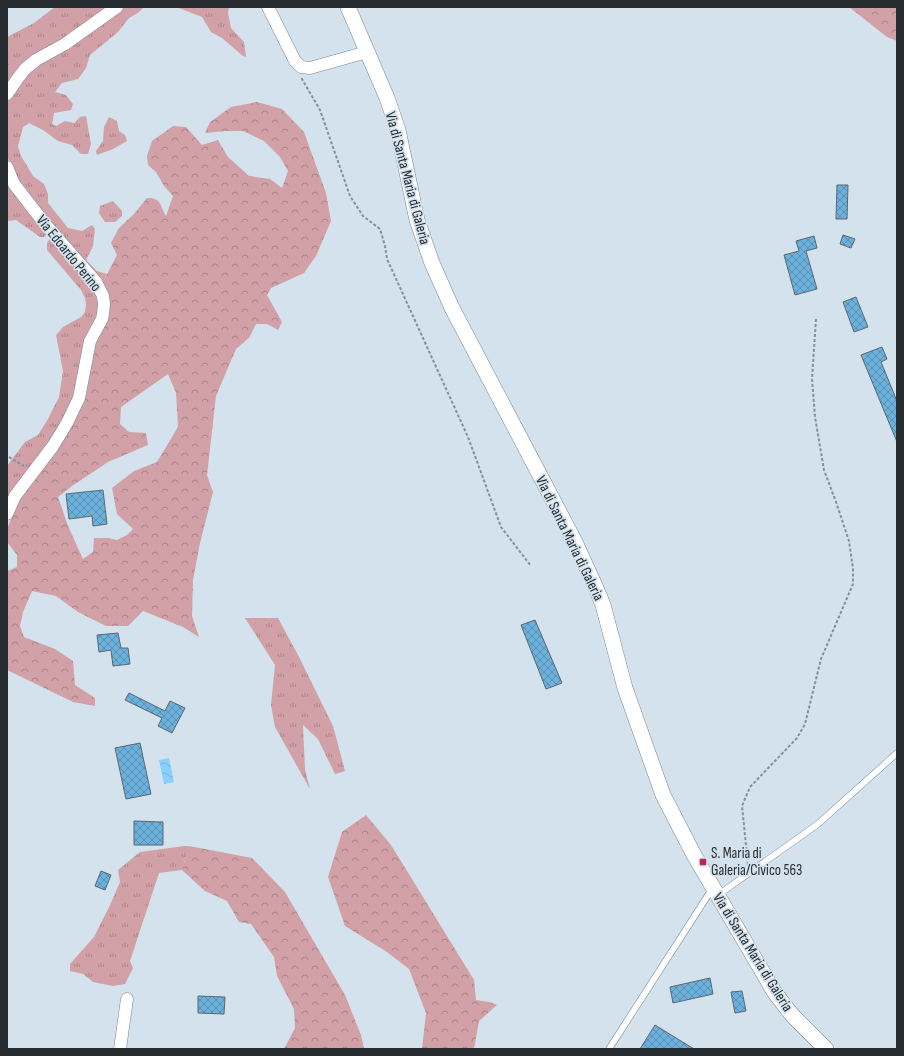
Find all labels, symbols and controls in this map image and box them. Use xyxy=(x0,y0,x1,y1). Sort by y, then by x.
street label: Via di Santa Maria di Galeria xyxy=(381,110,434,247)
street label: Via Edoardo Perino xyxy=(32,211,105,295)
street label: Via di Santa Maria di Galeria xyxy=(531,473,608,604)
place label: S. Maria di Galeria/Civico 563 xyxy=(711,844,802,880)
marker: S. Maria di Galeria/Civico 563 xyxy=(698,857,708,867)
street label: Via di Santa Maria di Galeria xyxy=(708,889,797,1015)

